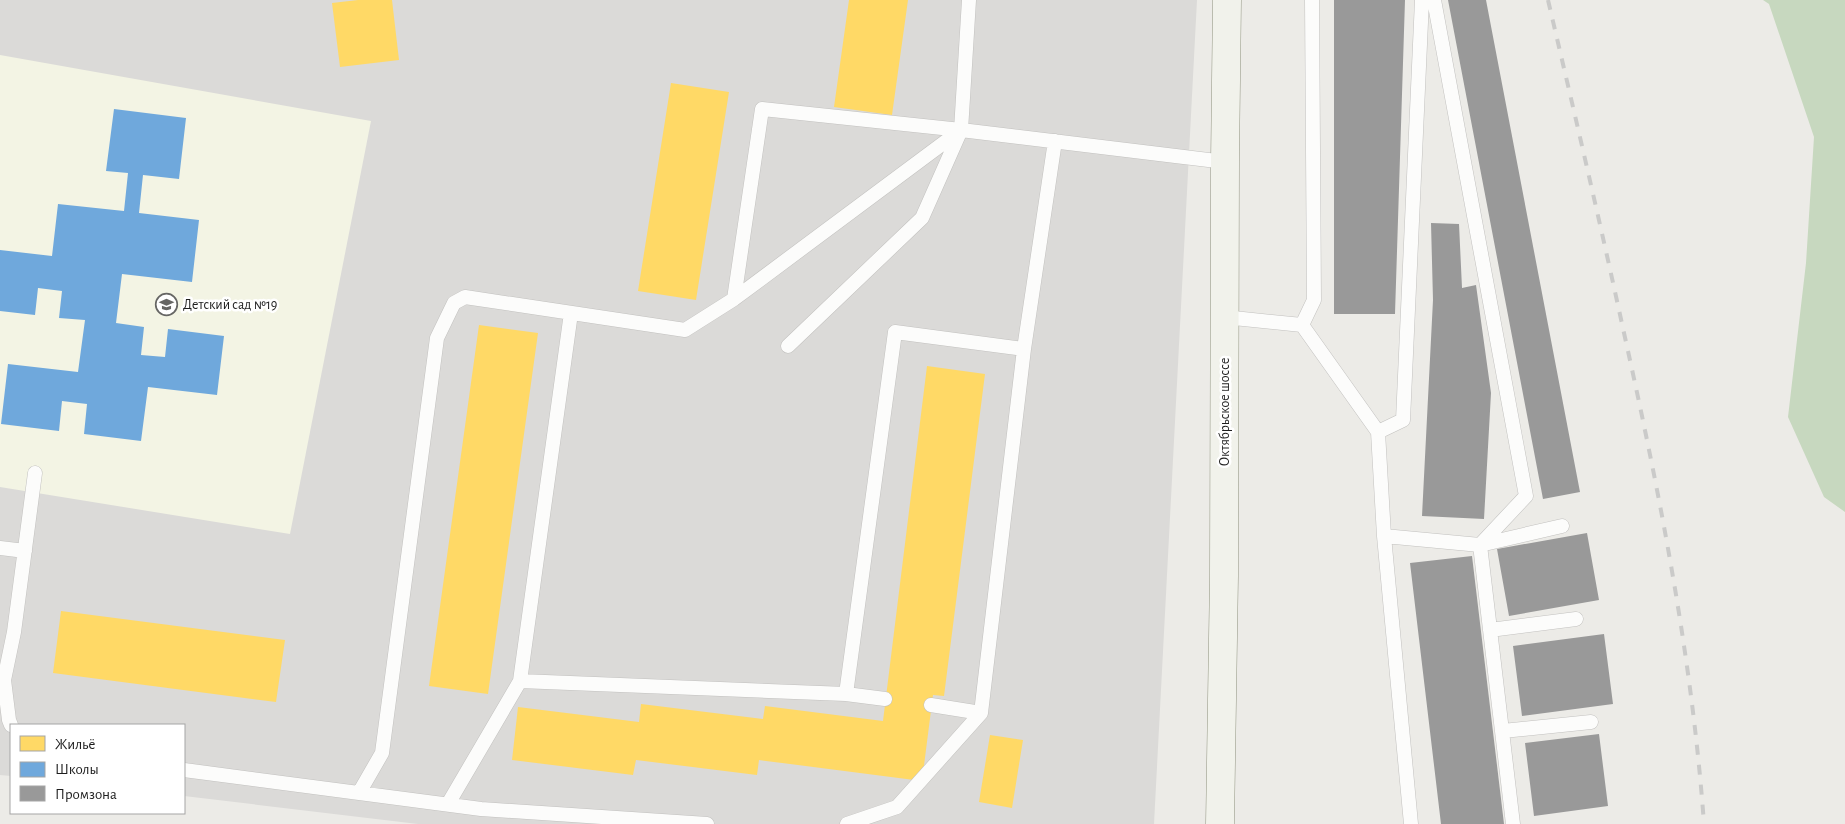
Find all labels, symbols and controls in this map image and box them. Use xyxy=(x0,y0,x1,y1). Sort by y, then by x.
school or university icon: Детский сад №19 xyxy=(155,292,179,316)
place label: Детский сад №19 xyxy=(183,298,277,312)
street label: Октябрьское шоссе xyxy=(1218,358,1232,466)
legend xyxy=(10,724,185,814)
text: Жильё xyxy=(55,737,95,752)
text: Школы xyxy=(55,762,99,777)
text: Промзона xyxy=(55,787,117,802)

